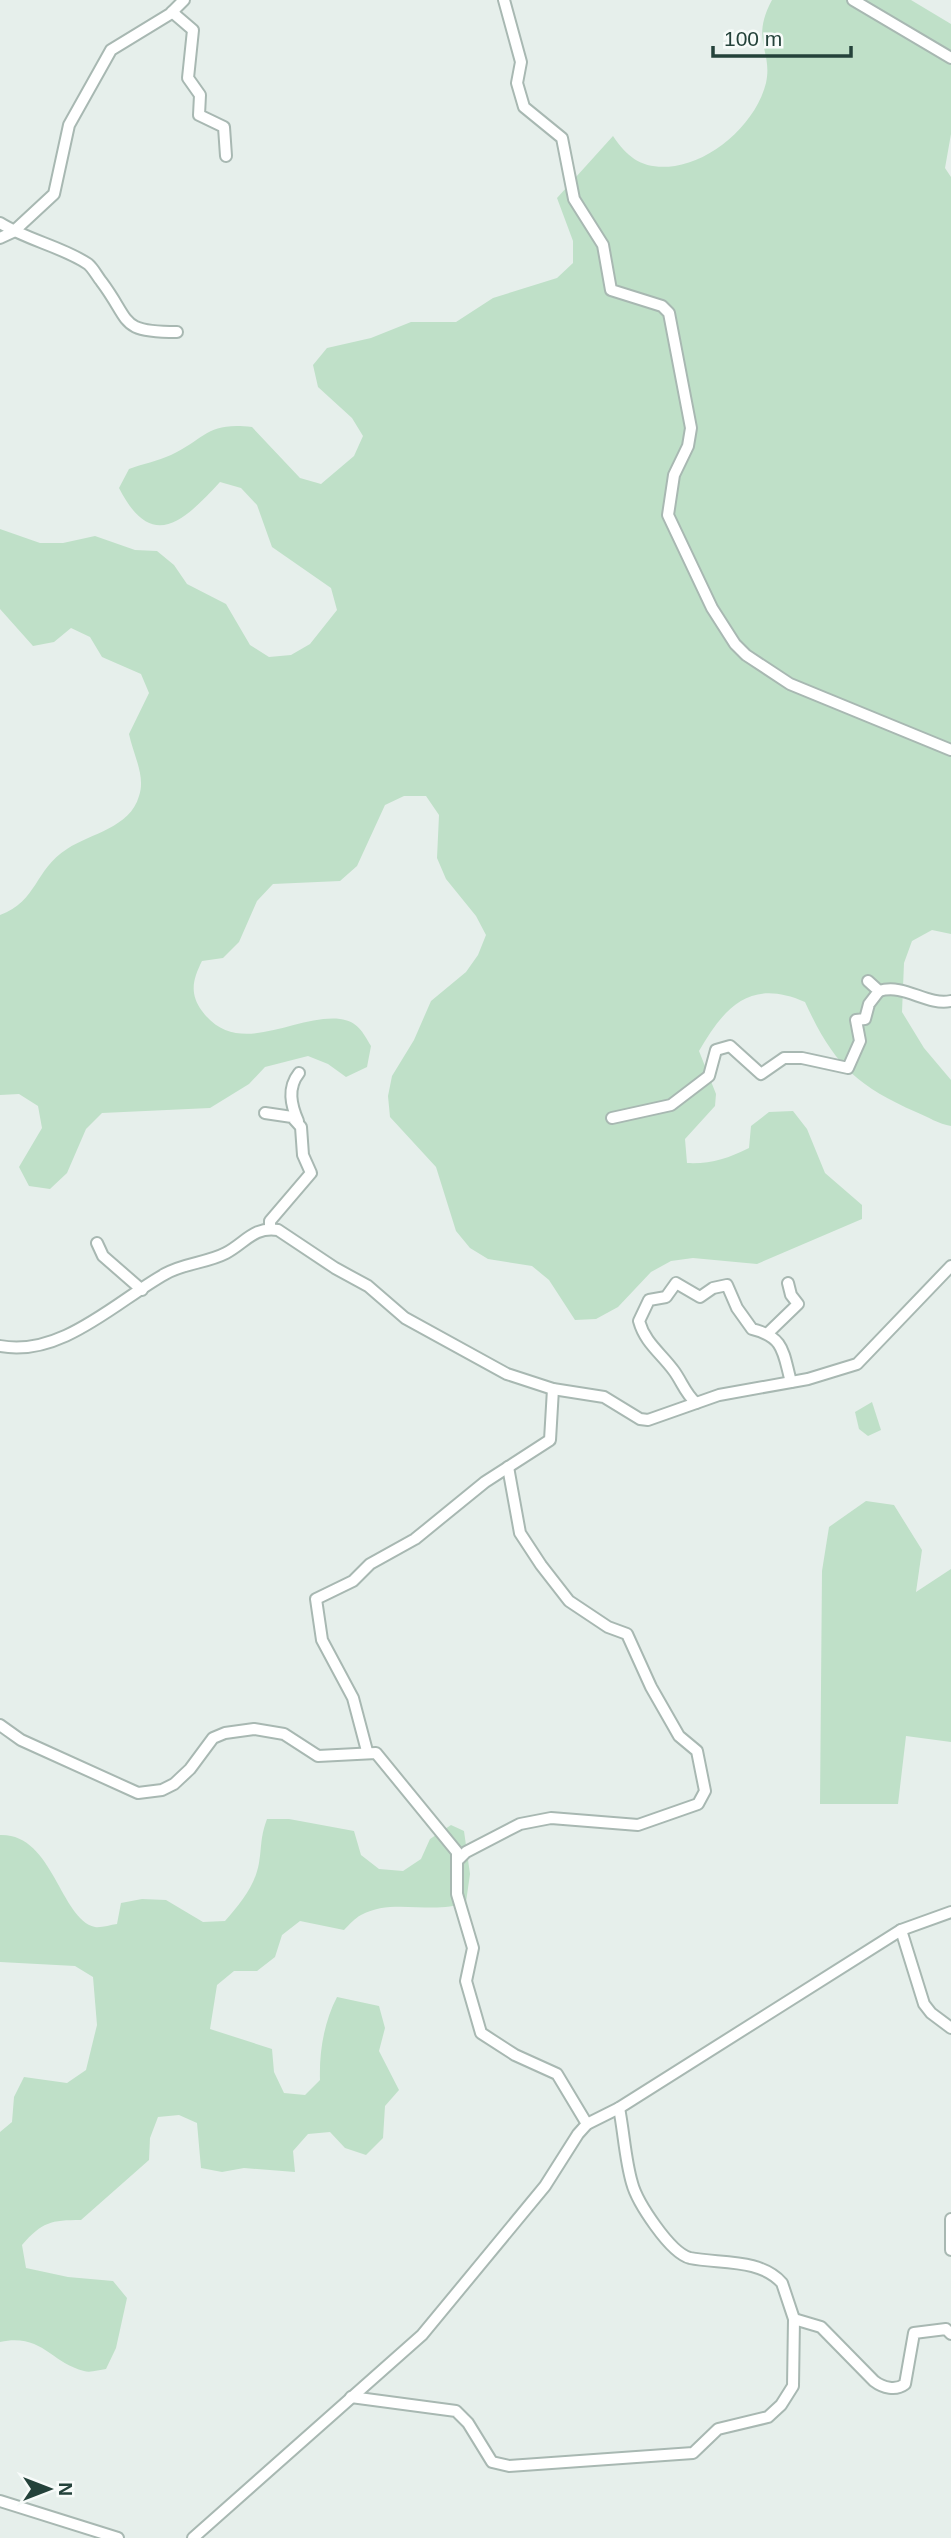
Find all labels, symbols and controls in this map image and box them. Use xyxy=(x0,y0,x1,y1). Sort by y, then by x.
scale bar xyxy=(713,14,851,58)
text: 100 m xyxy=(724,27,782,50)
north arrow xyxy=(14,2454,84,2524)
text: N xyxy=(55,2482,76,2496)

